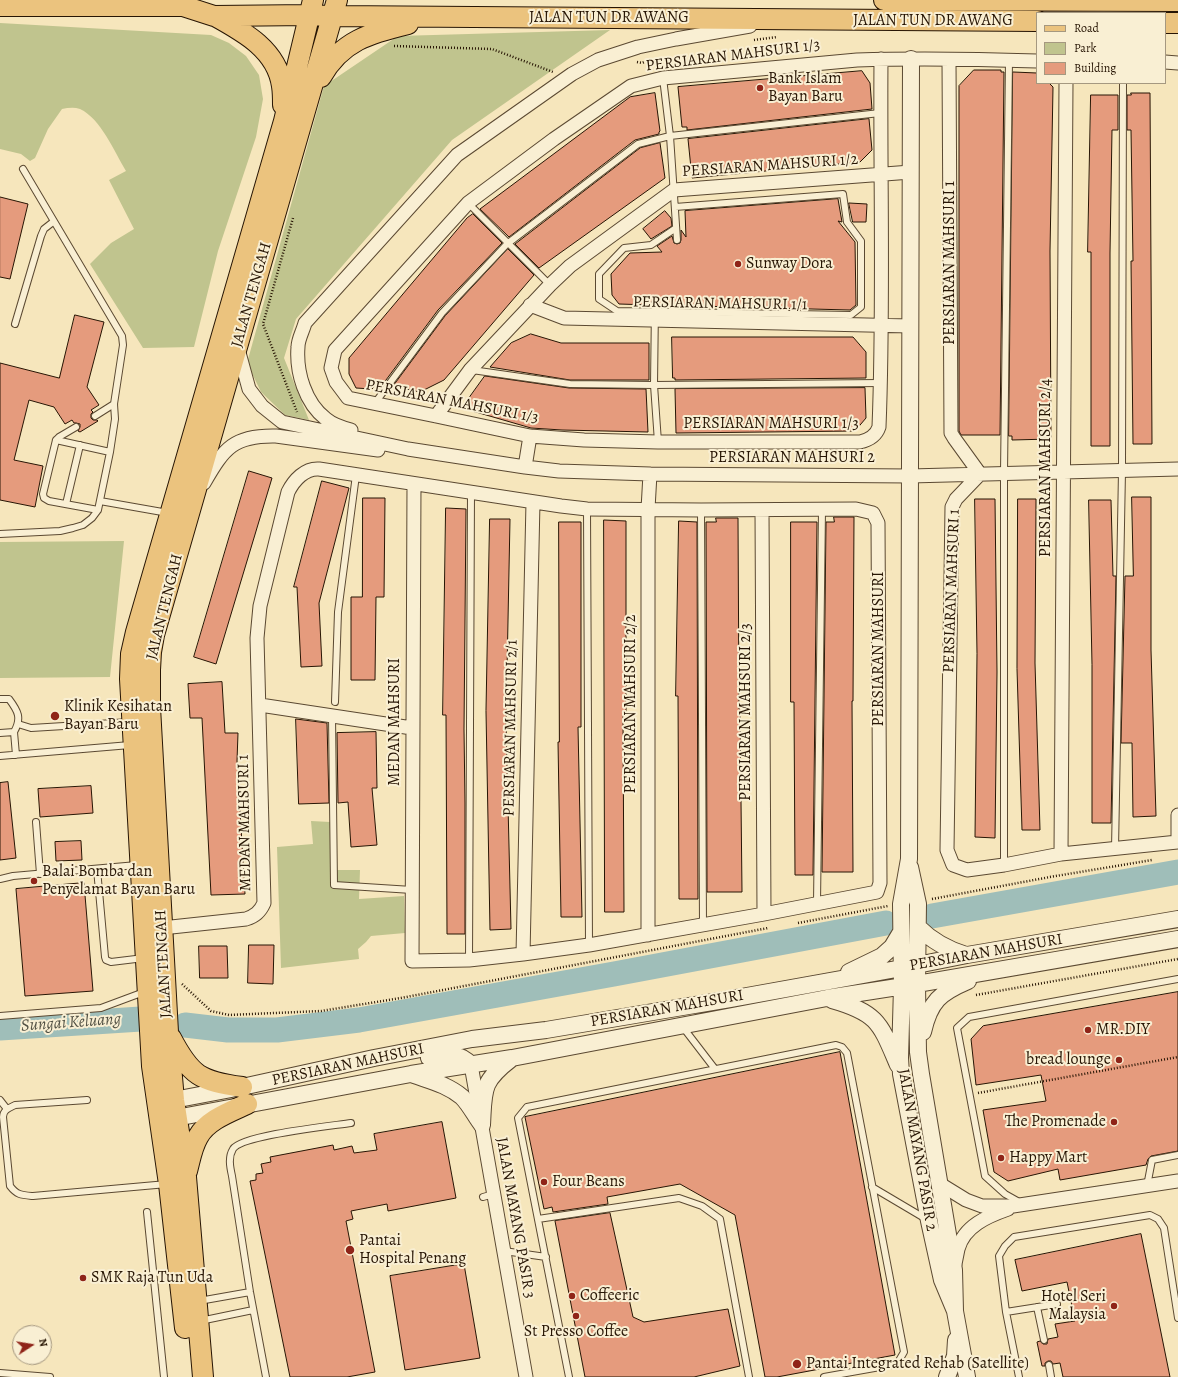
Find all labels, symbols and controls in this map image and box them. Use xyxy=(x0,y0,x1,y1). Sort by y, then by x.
street label: JALAN TUN DR AWANG xyxy=(529,8,689,28)
street label: JALAN TUN DR AWANG xyxy=(853,11,1013,31)
legend xyxy=(1036,12,1166,84)
text: Road xyxy=(1074,20,1099,36)
street label: PERSIARAN MAHSURI 1/3 xyxy=(645,36,821,76)
text: Park xyxy=(1074,40,1097,56)
text: Building xyxy=(1074,60,1116,76)
place label: Bank Islam Bayan Baru xyxy=(768,69,843,107)
marker: Bank Islam Bayan Baru xyxy=(755,83,765,93)
street label: PERSIARAN MAHSURI 1/2 xyxy=(681,150,859,182)
street label: PERSIARAN MAHSURI 1 xyxy=(940,181,960,345)
street label: JALAN TENGAH xyxy=(228,240,276,350)
place label: Sunway Dora xyxy=(746,254,833,274)
marker: Sunway Dora xyxy=(733,259,743,269)
street label: PERSIARAN MAHSURI 1/1 xyxy=(633,293,807,315)
street label: PERSIARAN MAHSURI 1/3 xyxy=(364,376,540,428)
street label: PERSIARAN MAHSURI 2/4 xyxy=(1036,379,1056,557)
street label: PERSIARAN MAHSURI 1/3 xyxy=(683,414,859,434)
street label: PERSIARAN MAHSURI 2 xyxy=(709,448,875,468)
street label: PERSIARAN MAHSURI 1 xyxy=(940,509,964,673)
street label: JALAN TENGAH xyxy=(143,552,187,662)
street label: PERSIARAN MAHSURI xyxy=(869,571,889,727)
street label: PERSIARAN MAHSURI 2/2 xyxy=(621,615,641,793)
street label: PERSIARAN MAHSURI 2/3 xyxy=(736,623,756,801)
street label: PERSIARAN MAHSURI 2/1 xyxy=(500,640,522,816)
street label: MEDAN MAHSURI xyxy=(385,658,405,786)
place label: Klinik Kesihatan Bayan Baru xyxy=(64,697,172,735)
marker: Klinik Kesihatan Bayan Baru xyxy=(49,710,61,722)
street label: MEDAN MAHSURI 1 xyxy=(234,755,256,891)
place label: Balai Bomba dan Penyelamat Bayan Baru xyxy=(42,862,195,900)
marker: Balai Bomba dan Penyelamat Bayan Baru xyxy=(29,876,39,886)
street label: JALAN TENGAH xyxy=(152,909,176,1019)
street label: PERSIARAN MAHSURI xyxy=(908,930,1064,976)
street label: PERSIARAN MAHSURI xyxy=(589,986,745,1032)
water label: Sungai Keluang xyxy=(20,1009,122,1037)
place label: MR.DIY xyxy=(1096,1020,1150,1040)
marker: MR.DIY xyxy=(1083,1025,1093,1035)
street label: PERSIARAN MAHSURI xyxy=(270,1039,426,1091)
place label: bread lounge xyxy=(1026,1050,1111,1070)
marker: bread lounge xyxy=(1114,1055,1124,1065)
street label: JALAN MAYANG PASIR 2 xyxy=(893,1067,941,1233)
place label: The Promenade xyxy=(1005,1112,1106,1132)
marker: The Promenade xyxy=(1109,1117,1119,1127)
street label: JALAN MAYANG PASIR 3 xyxy=(491,1136,539,1300)
place label: Happy Mart xyxy=(1009,1148,1087,1168)
marker: Happy Mart xyxy=(996,1153,1006,1163)
place label: Four Beans xyxy=(552,1172,625,1192)
marker: Four Beans xyxy=(539,1177,549,1187)
place label: Pantai Hospital Penang xyxy=(359,1231,466,1269)
marker: Pantai Hospital Penang xyxy=(344,1244,356,1256)
place label: SMK Raja Tun Uda xyxy=(91,1268,213,1288)
marker: SMK Raja Tun Uda xyxy=(78,1273,88,1283)
place label: Coffeeric xyxy=(580,1286,639,1306)
place label: Hotel Seri Malaysia xyxy=(1041,1287,1106,1325)
marker: Coffeeric xyxy=(567,1291,577,1301)
marker: Hotel Seri Malaysia xyxy=(1109,1301,1119,1311)
marker: St Presso Coffee xyxy=(571,1311,581,1321)
place label: St Presso Coffee xyxy=(524,1322,628,1342)
north arrow xyxy=(12,1325,52,1365)
text: N xyxy=(35,1337,51,1348)
place label: Pantai Integrated Rehab (Satellite) xyxy=(806,1354,1029,1374)
marker: Pantai Integrated Rehab (Satellite) xyxy=(791,1358,803,1370)

